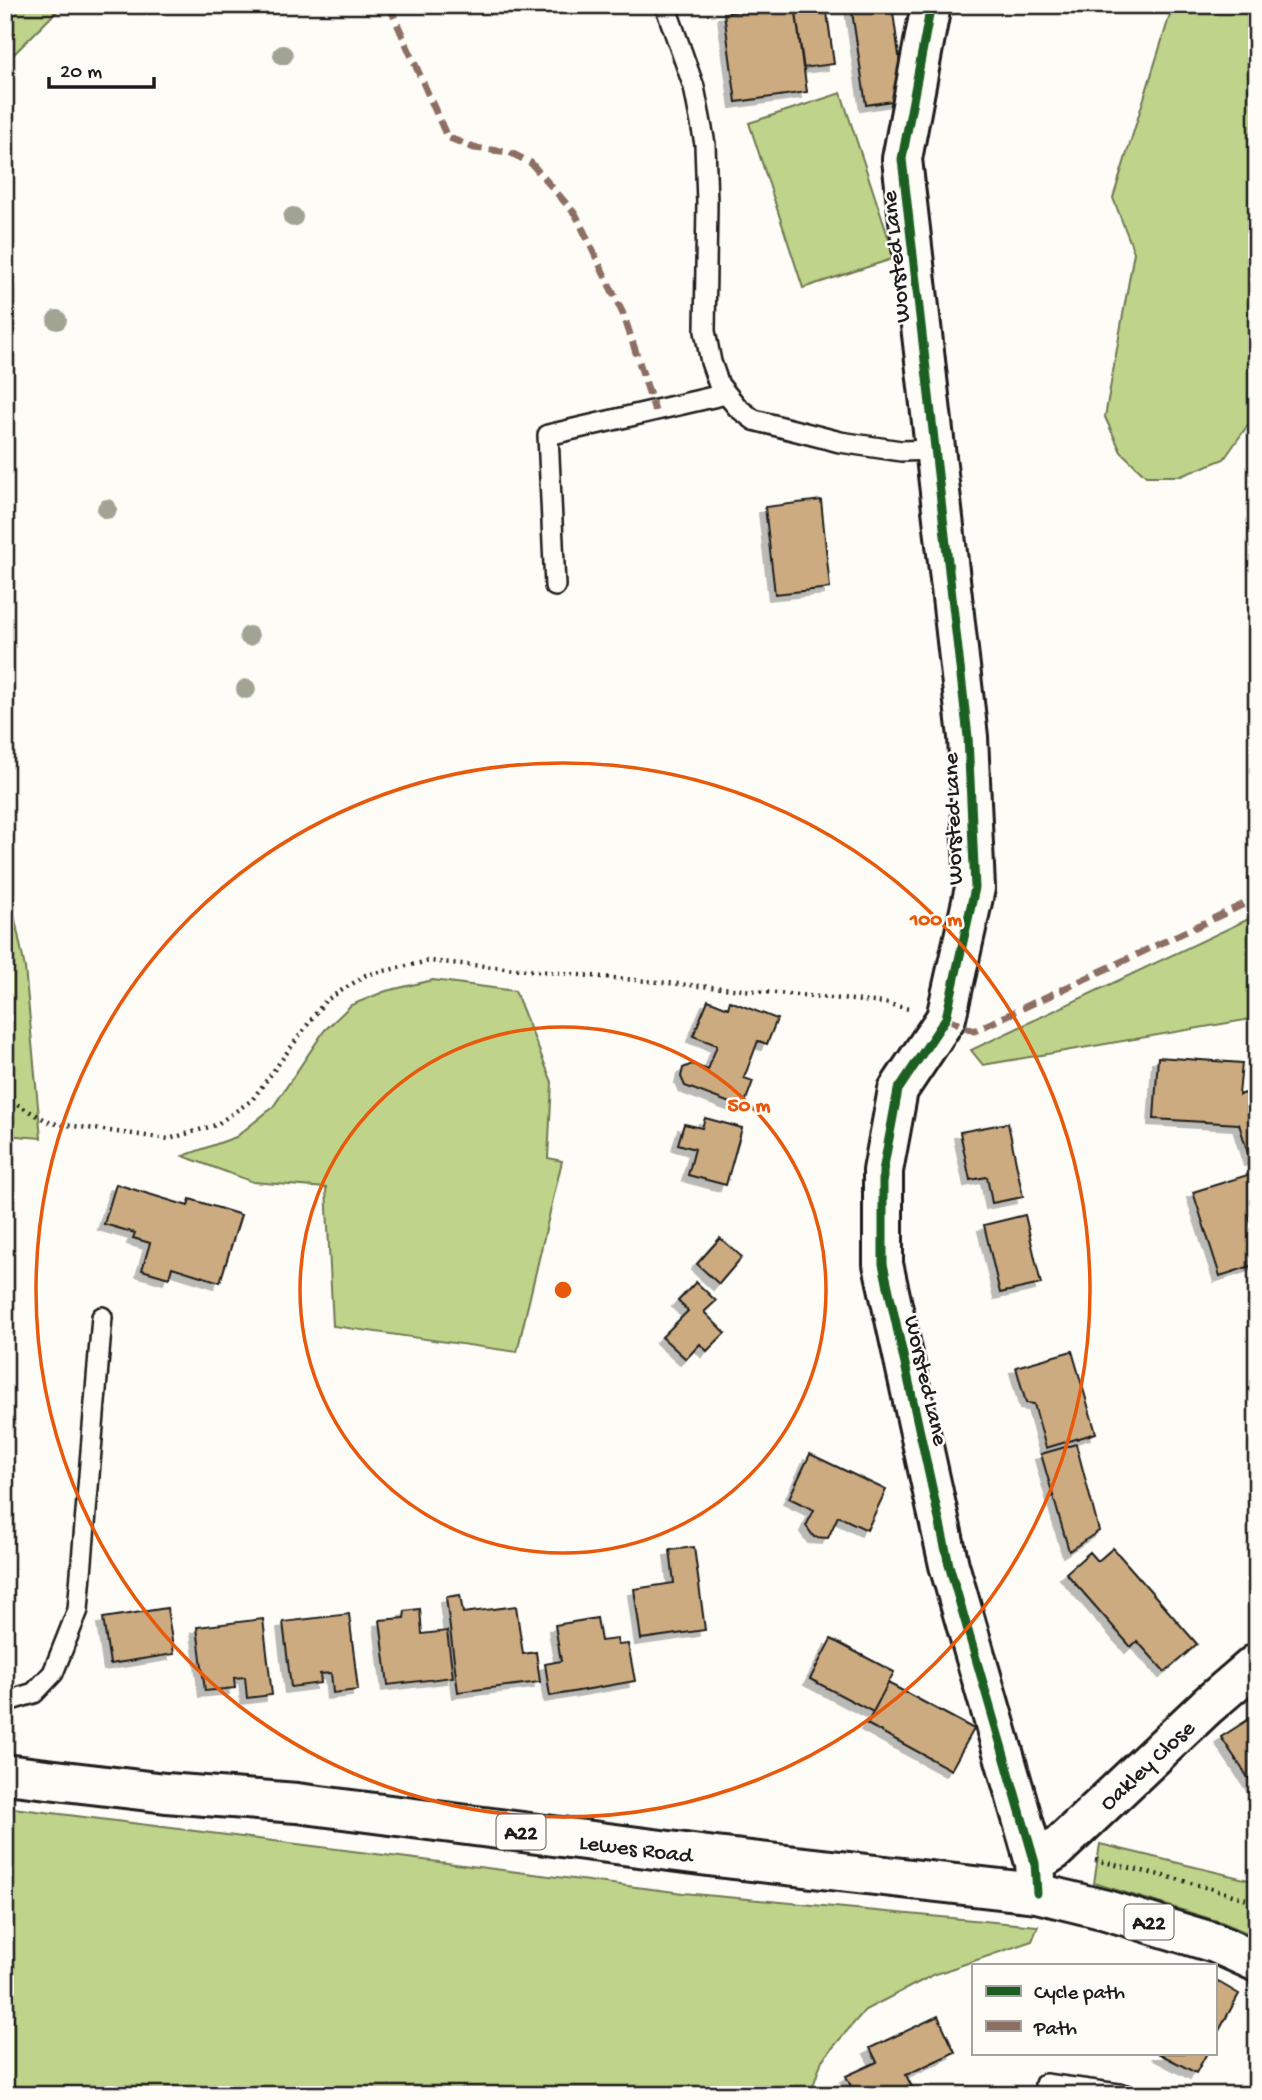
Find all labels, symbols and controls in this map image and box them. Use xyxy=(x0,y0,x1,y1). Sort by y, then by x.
scale bar xyxy=(49,46,154,90)
text: 20 m xyxy=(60,61,102,86)
street label: Worsted Lane xyxy=(877,188,918,324)
street label: Worsted Lane xyxy=(939,751,970,885)
text: 100 m xyxy=(909,909,962,934)
text: 50 m xyxy=(728,1095,771,1120)
centre of rings xyxy=(551,1278,575,1302)
street label: Worsted Lane xyxy=(897,1313,953,1449)
street label: Oakley Close xyxy=(1095,1715,1202,1817)
road number: A22 xyxy=(496,1814,546,1850)
street label: Lewes Road xyxy=(577,1830,695,1871)
road number: A22 xyxy=(1124,1904,1174,1940)
legend xyxy=(972,1964,1216,2054)
text: Cycle path xyxy=(1034,1982,1125,2007)
text: Path xyxy=(1033,2018,1077,2043)

